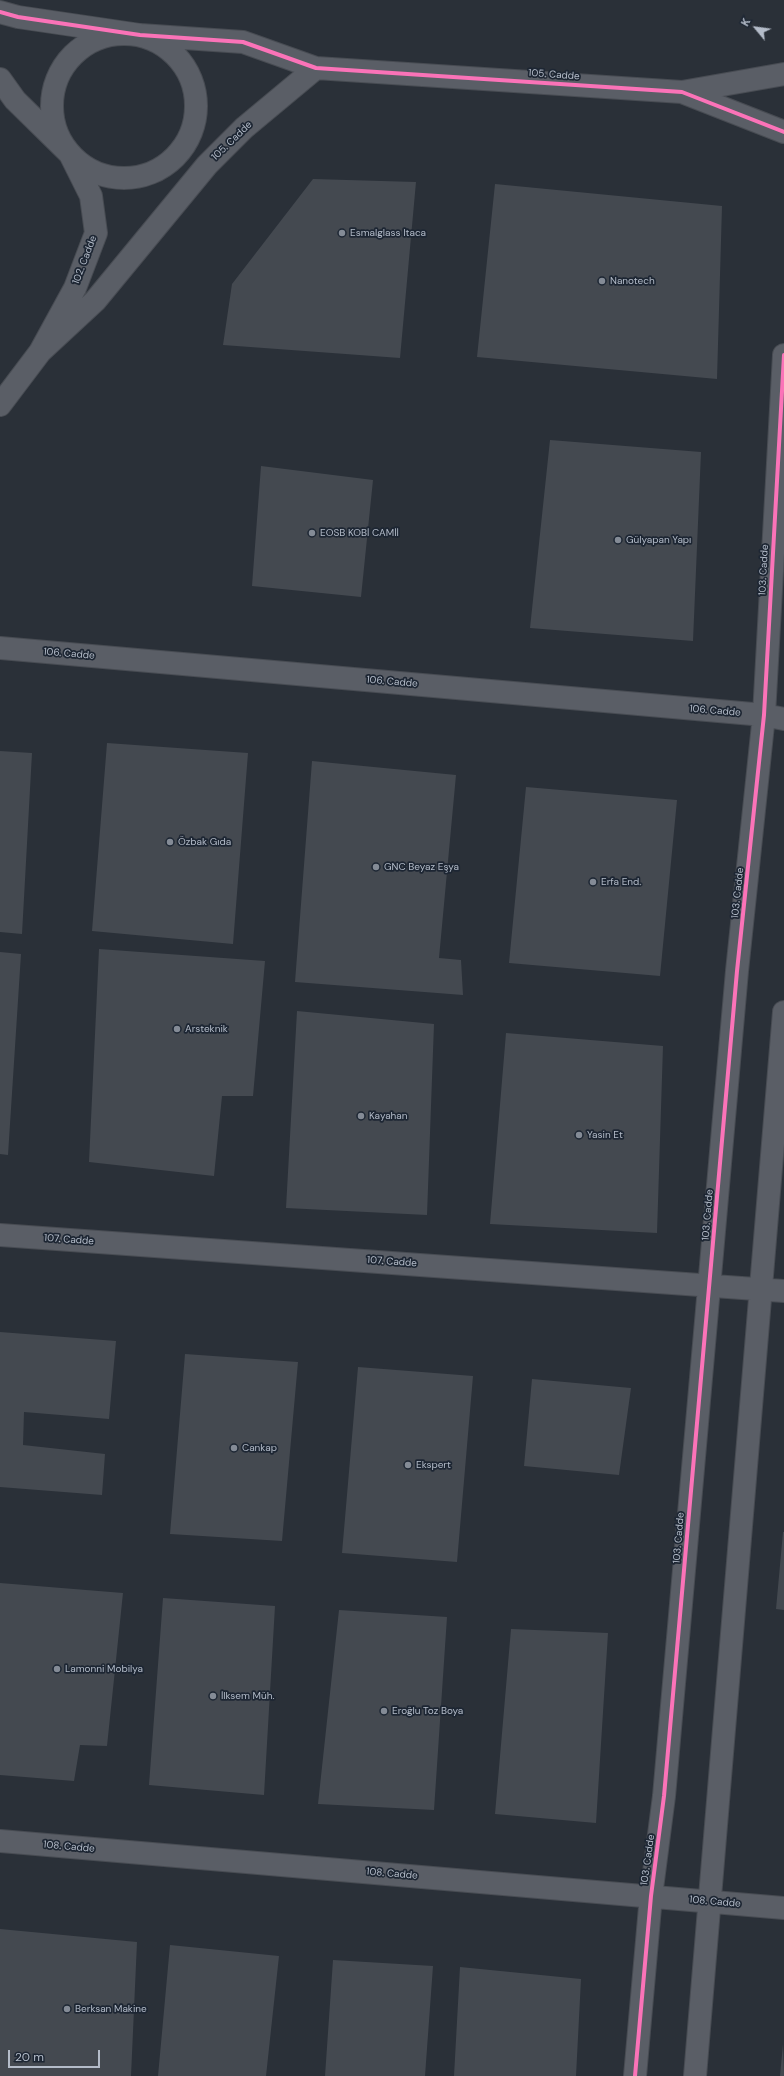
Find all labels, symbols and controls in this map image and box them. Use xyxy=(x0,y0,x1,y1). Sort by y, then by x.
north arrow xyxy=(736,8,776,48)
text: K xyxy=(738,16,753,29)
street label: 105. Cadde xyxy=(528,67,580,83)
street label: 105. Cadde xyxy=(209,119,255,163)
place label: Esmalglass Itaca xyxy=(350,227,426,239)
marker: Esmalglass Itaca xyxy=(337,228,347,238)
street label: 102. Cadde xyxy=(70,234,100,286)
place label: Nanotech xyxy=(610,275,655,287)
marker: Nanotech xyxy=(597,276,607,286)
place label: EOSB KOBİ CAMİİ xyxy=(320,527,399,539)
marker: EOSB KOBİ CAMİİ xyxy=(307,528,317,538)
place label: Gülyapan Yapı xyxy=(626,534,691,546)
marker: Gülyapan Yapı xyxy=(613,535,623,545)
street label: 103. Cadde xyxy=(757,544,771,596)
street label: 106. Cadde xyxy=(43,646,95,662)
street label: 106. Cadde xyxy=(366,674,418,690)
street label: 106. Cadde xyxy=(689,703,741,719)
place label: Özbak Gıda xyxy=(178,836,231,848)
marker: Özbak Gıda xyxy=(165,837,175,847)
place label: GNC Beyaz Eşya xyxy=(384,861,459,873)
marker: GNC Beyaz Eşya xyxy=(371,862,381,872)
street label: 103. Cadde xyxy=(729,867,747,919)
place label: Erfa End. xyxy=(601,876,641,888)
marker: Erfa End. xyxy=(588,877,598,887)
place label: Arsteknik xyxy=(185,1023,228,1035)
marker: Arsteknik xyxy=(172,1024,182,1034)
place label: Kayahan xyxy=(369,1110,408,1122)
marker: Kayahan xyxy=(356,1111,366,1121)
place label: Yasin Et xyxy=(587,1129,623,1141)
marker: Yasin Et xyxy=(574,1130,584,1140)
street label: 103. Cadde xyxy=(700,1189,716,1241)
street label: 107. Cadde xyxy=(44,1232,94,1248)
street label: 107. Cadde xyxy=(367,1254,417,1270)
place label: Cankap xyxy=(242,1442,277,1454)
marker: Cankap xyxy=(229,1443,239,1453)
place label: Ekspert xyxy=(416,1459,451,1471)
marker: Ekspert xyxy=(403,1460,413,1470)
street label: 103. Cadde xyxy=(671,1512,687,1564)
place label: Lamonni Mobilya xyxy=(65,1663,143,1675)
marker: Lamonni Mobilya xyxy=(52,1664,62,1674)
place label: İlksem Müh. xyxy=(221,1690,274,1702)
marker: İlksem Müh. xyxy=(208,1691,218,1701)
place label: Eroğlu Toz Boya xyxy=(392,1705,463,1717)
marker: Eroğlu Toz Boya xyxy=(379,1706,389,1716)
street label: 103. Cadde xyxy=(638,1834,658,1886)
street label: 108. Cadde xyxy=(43,1839,95,1855)
street label: 108. Cadde xyxy=(366,1866,418,1882)
street label: 108. Cadde xyxy=(689,1894,741,1910)
place label: Berksan Makine xyxy=(75,2003,147,2015)
marker: Berksan Makine xyxy=(62,2004,72,2014)
scale bar xyxy=(10,2042,102,2068)
text: 20 m xyxy=(15,2049,44,2065)

